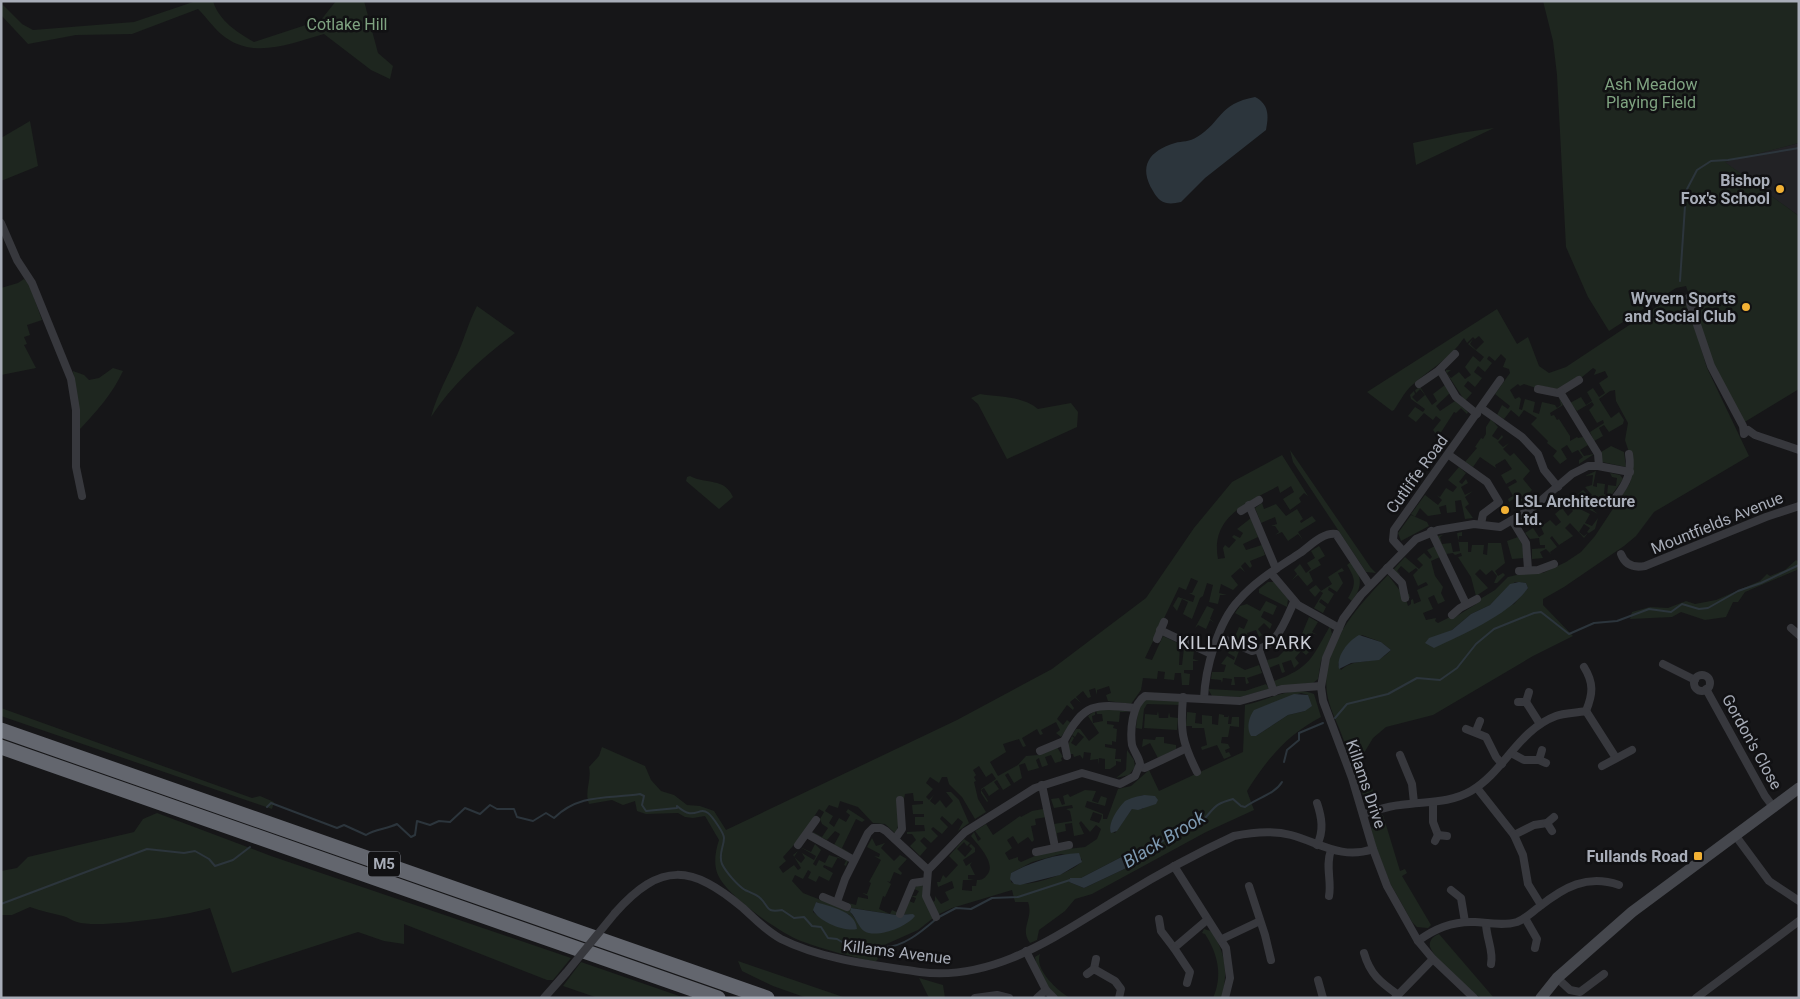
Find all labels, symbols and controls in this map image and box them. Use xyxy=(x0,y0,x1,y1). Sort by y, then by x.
park label: Cotlake Hill xyxy=(307,15,387,34)
park label: Ash Meadow Playing Field xyxy=(1605,75,1697,112)
place label: Bishop Fox's School xyxy=(1681,171,1770,208)
marker: Bishop Fox's School xyxy=(1774,183,1786,195)
place label: Wyvern Sports and Social Club xyxy=(1625,289,1736,326)
marker: Wyvern Sports and Social Club xyxy=(1740,301,1752,313)
street label: Cutliffe Road xyxy=(1382,431,1452,517)
street label: Mountfields Avenue xyxy=(1648,488,1786,558)
place label: LSL Architecture Ltd. xyxy=(1515,492,1636,529)
marker: LSL Architecture Ltd. xyxy=(1499,504,1511,516)
district label: KILLAMS PARK xyxy=(1178,632,1312,653)
street label: Gordon's Close xyxy=(1718,691,1786,793)
street label: Killams Drive xyxy=(1342,737,1390,831)
water label: Black Brook xyxy=(1119,806,1210,872)
place label: Fullands Road xyxy=(1586,847,1688,866)
marker: Fullands Road xyxy=(1692,850,1704,862)
road number: M5 xyxy=(368,852,400,876)
street label: Killams Avenue xyxy=(842,936,952,968)

